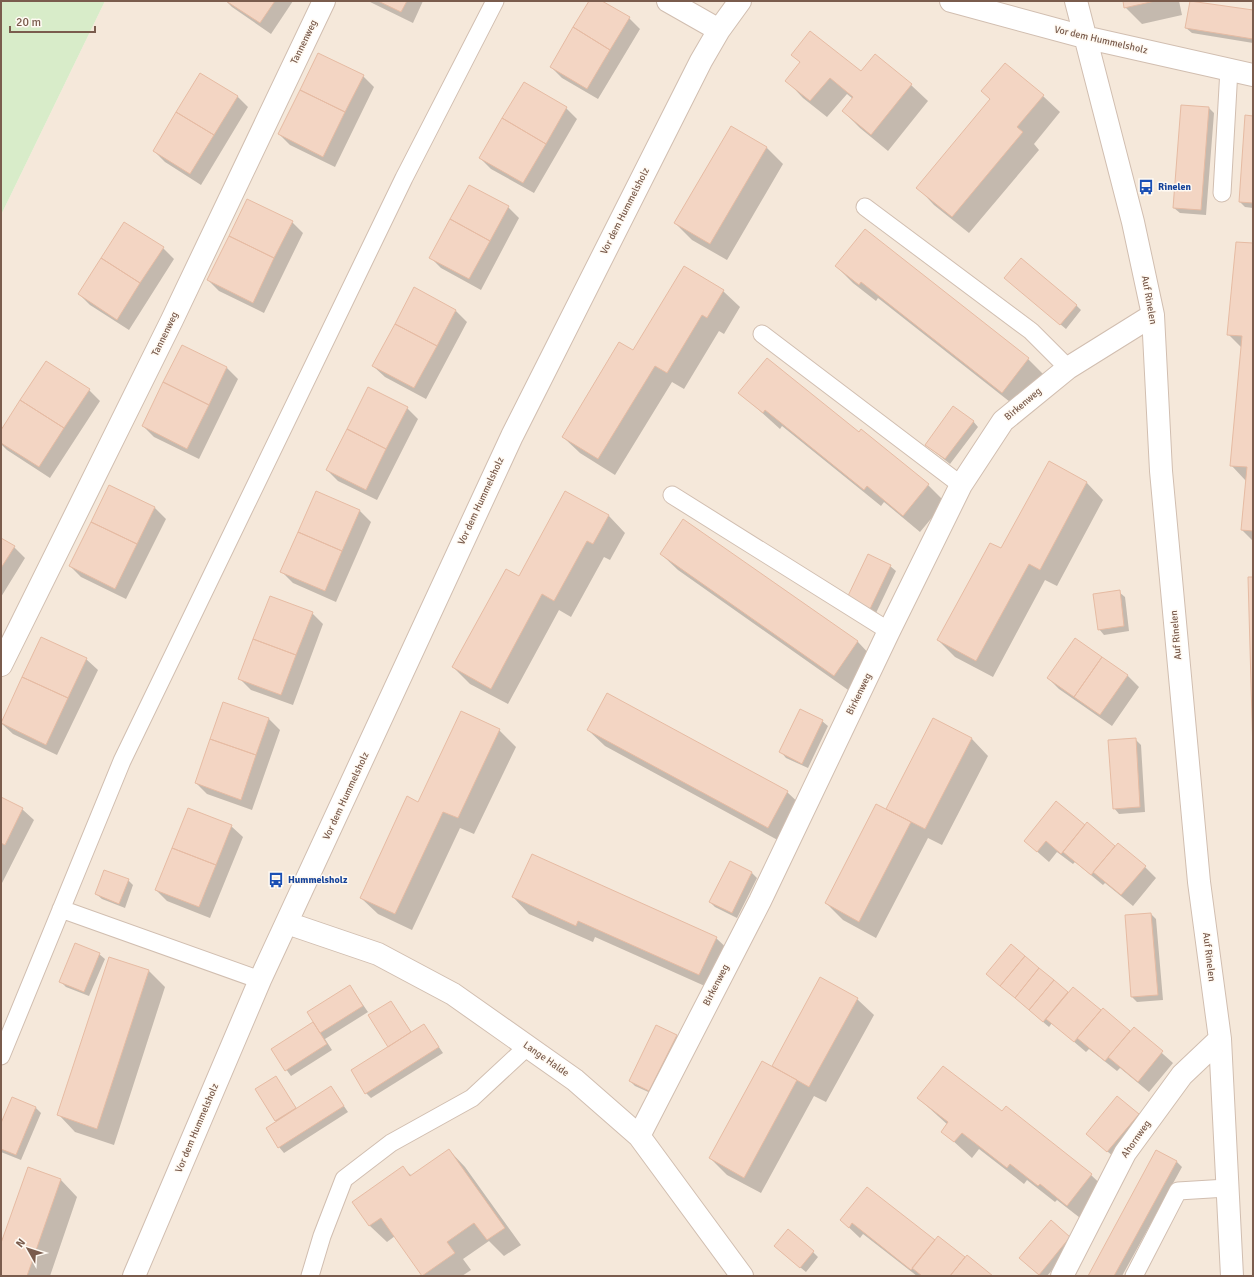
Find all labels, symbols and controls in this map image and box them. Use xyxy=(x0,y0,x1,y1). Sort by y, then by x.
scale bar xyxy=(10,8,95,34)
text: 20 m xyxy=(16,15,41,30)
street label: Tannenweg xyxy=(288,18,320,66)
street label: Vor dem Hummelsholz xyxy=(1053,23,1149,57)
street label: Vor dem Hummelsholz xyxy=(598,165,652,256)
bus stop icon: Rinelen xyxy=(1137,178,1155,196)
place label: Rinelen xyxy=(1158,181,1192,193)
street label: Auf Rinelen xyxy=(1139,275,1159,325)
street label: Tannenweg xyxy=(149,310,181,358)
street label: Birkenweg xyxy=(1002,385,1044,423)
street label: Vor dem Hummelsholz xyxy=(455,455,507,547)
street label: Auf Rinelen xyxy=(1168,610,1184,660)
street label: Birkenweg xyxy=(844,671,874,717)
street label: Vor dem Hummelsholz xyxy=(320,750,372,842)
bus stop icon: Hummelsholz xyxy=(267,871,285,889)
place label: Hummelsholz xyxy=(288,874,348,886)
street label: Auf Rinelen xyxy=(1200,932,1218,982)
street label: Birkenweg xyxy=(700,962,732,1008)
street label: Lange Halde xyxy=(521,1039,571,1079)
street label: Vor dem Hummelsholz xyxy=(173,1081,221,1174)
street label: Ahornweg xyxy=(1119,1118,1153,1160)
north arrow xyxy=(8,1229,48,1269)
text: N xyxy=(13,1236,28,1250)

